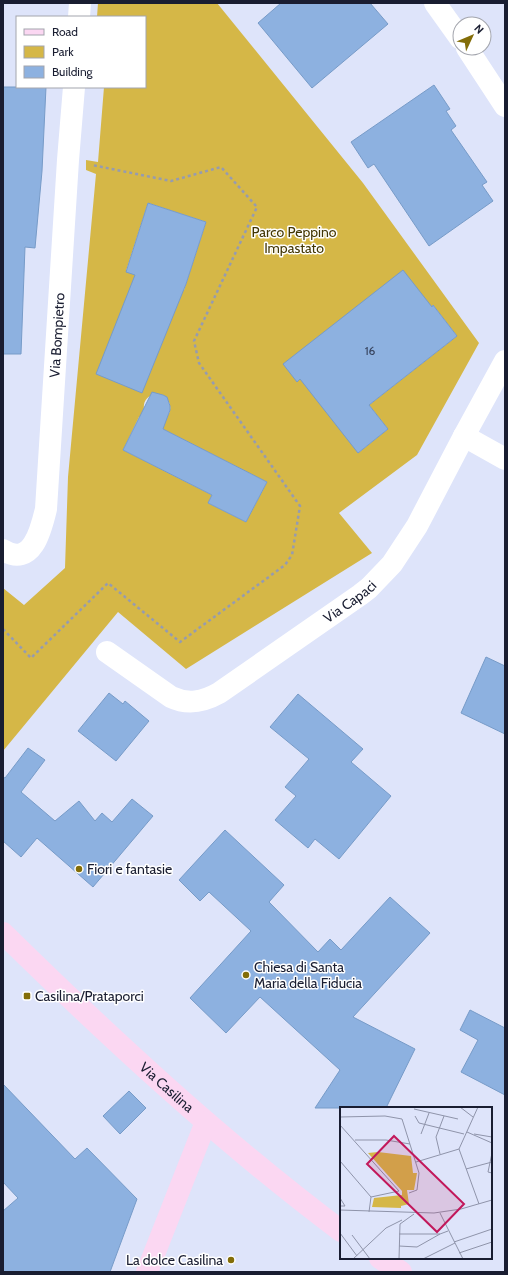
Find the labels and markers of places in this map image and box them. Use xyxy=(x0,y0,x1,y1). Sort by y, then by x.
place label: Fiori e fantasie xyxy=(87,860,172,878)
marker: Fiori e fantasie xyxy=(74,864,84,874)
place label: Chiesa di Santa Maria della Fiducia xyxy=(254,958,362,992)
marker: Chiesa di Santa Maria della Fiducia xyxy=(241,970,251,980)
place label: Casilina/Prataporci xyxy=(35,987,144,1005)
marker: Casilina/Prataporci xyxy=(22,991,32,1001)
place label: La dolce Casilina xyxy=(126,1251,223,1269)
marker: La dolce Casilina xyxy=(226,1255,236,1265)

